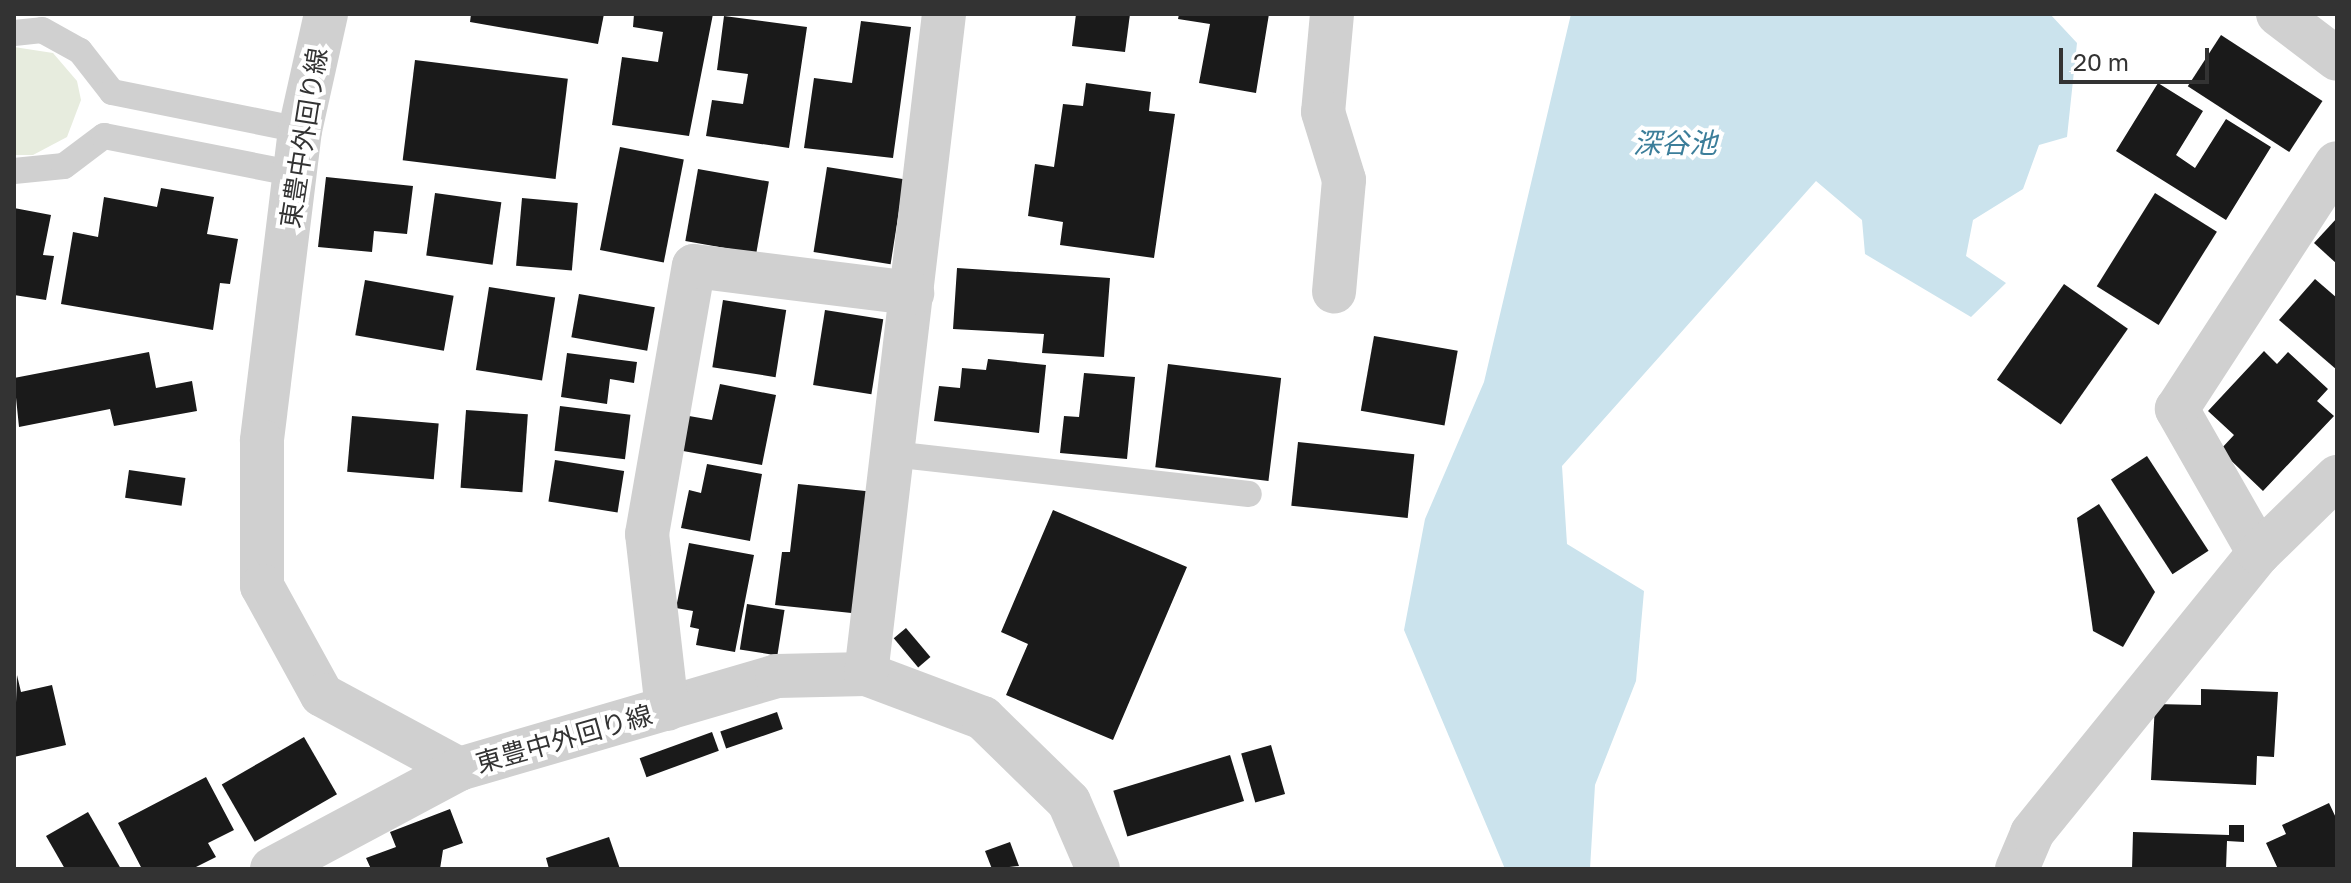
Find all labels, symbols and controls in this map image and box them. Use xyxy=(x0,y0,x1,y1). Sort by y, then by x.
scale bar xyxy=(2063,32,2213,82)
street label: 東豊中外回り線 xyxy=(274,46,334,230)
text: 20 m xyxy=(2073,47,2129,76)
water label: 深谷池 xyxy=(1633,126,1717,160)
street label: 東豊中外回り線 xyxy=(472,699,656,779)

